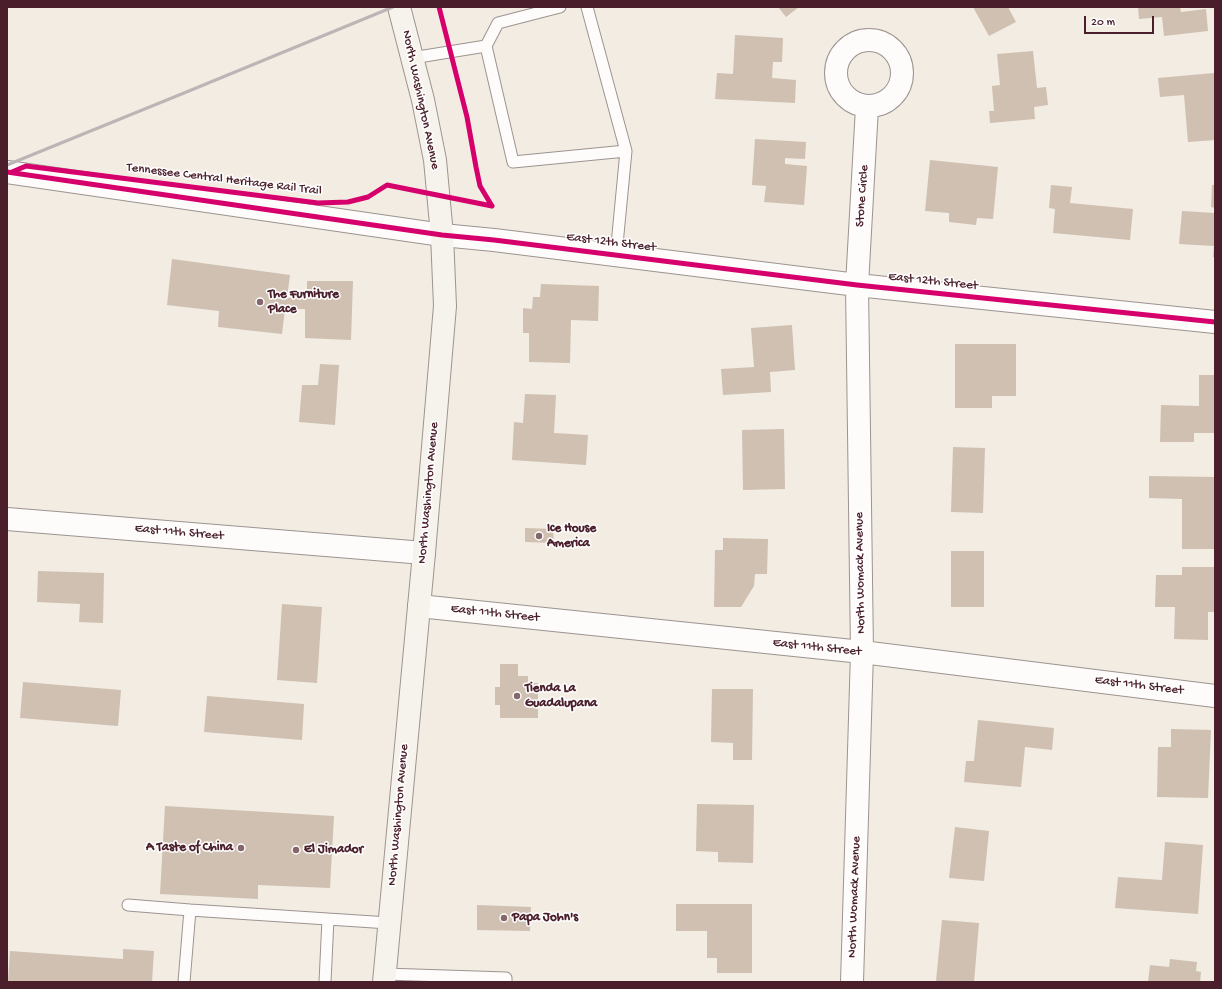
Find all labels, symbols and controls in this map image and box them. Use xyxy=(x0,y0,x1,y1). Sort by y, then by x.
scale bar xyxy=(1086,8,1156,34)
text: 20 m xyxy=(1091,16,1115,30)
street label: North Washington Avenue xyxy=(398,29,442,171)
street label: Tennessee Central Heritage Rail Trail xyxy=(126,160,322,200)
street label: Stone Circle xyxy=(853,164,873,228)
street label: East 12th Street xyxy=(565,230,657,256)
street label: East 12th Street xyxy=(887,270,979,294)
place label: The Furniture Place xyxy=(268,287,339,318)
marker: The Furniture Place xyxy=(255,297,265,307)
street label: North Washington Avenue xyxy=(415,422,443,564)
street label: North Womack Avenue xyxy=(852,512,870,634)
street label: East 11th Street xyxy=(134,521,224,545)
place label: Ice House America xyxy=(547,521,596,552)
marker: Ice House America xyxy=(534,531,544,541)
street label: East 11th Street xyxy=(450,602,540,626)
street label: East 11th Street xyxy=(772,636,862,660)
street label: East 11th Street xyxy=(1094,673,1184,699)
place label: Tienda La Guadalupana xyxy=(525,681,597,712)
marker: Tienda La Guadalupana xyxy=(512,691,522,701)
street label: North Washington Avenue xyxy=(385,744,413,886)
street label: North Womack Avenue xyxy=(845,836,865,958)
place label: A Taste of China xyxy=(146,840,233,856)
place label: El Jimador xyxy=(304,842,363,858)
marker: A Taste of China xyxy=(236,843,246,853)
marker: El Jimador xyxy=(291,845,301,855)
place label: Papa John's xyxy=(512,910,578,926)
marker: Papa John's xyxy=(499,913,509,923)

